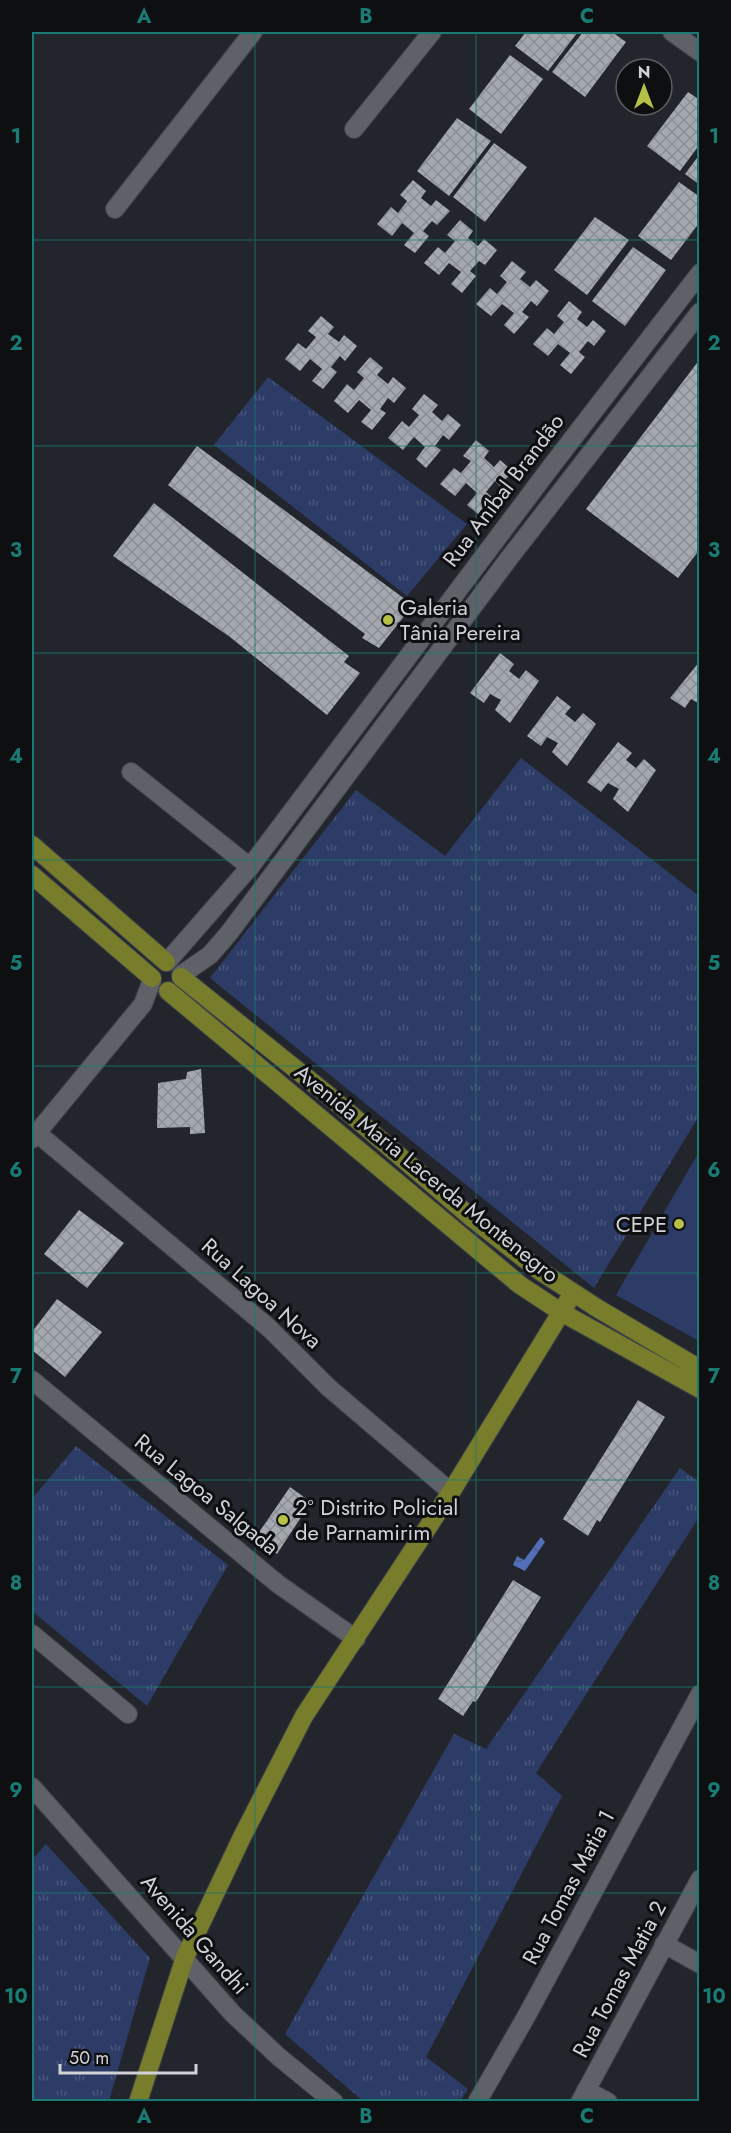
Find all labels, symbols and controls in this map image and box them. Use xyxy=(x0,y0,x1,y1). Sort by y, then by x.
text: A xyxy=(136,2,152,31)
text: B xyxy=(359,2,373,31)
text: C xyxy=(580,2,594,31)
north arrow xyxy=(614,57,674,117)
text: N xyxy=(638,61,650,84)
text: 1 xyxy=(11,122,21,151)
text: 1 xyxy=(709,122,719,151)
text: 2 xyxy=(9,329,23,358)
text: 2 xyxy=(707,329,721,358)
street label: Rua Aníbal Brandão xyxy=(435,407,571,573)
text: 3 xyxy=(10,536,22,565)
text: 3 xyxy=(708,536,720,565)
place label: Galeria Tânia Pereira xyxy=(400,591,520,648)
marker: Galeria Tânia Pereira xyxy=(381,613,395,627)
text: 4 xyxy=(9,742,23,771)
text: 4 xyxy=(707,742,721,771)
text: 5 xyxy=(10,949,23,978)
text: 5 xyxy=(708,949,721,978)
street label: Avenida Maria Lacerda Montenegro xyxy=(288,1056,566,1290)
text: 6 xyxy=(9,1156,23,1185)
text: 6 xyxy=(707,1156,721,1185)
place label: CEPE xyxy=(616,1208,667,1240)
marker: CEPE xyxy=(672,1217,686,1231)
street label: Rua Lagoa Nova xyxy=(195,1230,329,1356)
text: 7 xyxy=(10,1362,23,1391)
text: 7 xyxy=(708,1362,721,1391)
street label: Rua Lagoa Salgada xyxy=(128,1426,286,1562)
place label: 2º Distrito Policial de Parnamirim xyxy=(295,1491,458,1548)
marker: 2º Distrito Policial de Parnamirim xyxy=(276,1513,290,1527)
text: 8 xyxy=(10,1569,22,1598)
text: 8 xyxy=(708,1569,720,1598)
text: 9 xyxy=(9,1776,23,1805)
text: 9 xyxy=(707,1776,721,1805)
street label: Rua Tomas Matia 1 xyxy=(514,1804,622,1970)
street label: Avenida Gandhi xyxy=(134,1867,256,2001)
street label: Rua Tomas Matia 2 xyxy=(564,1895,674,2063)
text: 10 xyxy=(4,1982,28,2011)
text: 10 xyxy=(702,1982,726,2011)
scale bar xyxy=(60,2037,196,2075)
text: 50 m xyxy=(69,2045,109,2071)
text: A xyxy=(136,2102,152,2131)
text: B xyxy=(359,2102,373,2131)
text: C xyxy=(580,2102,594,2131)

